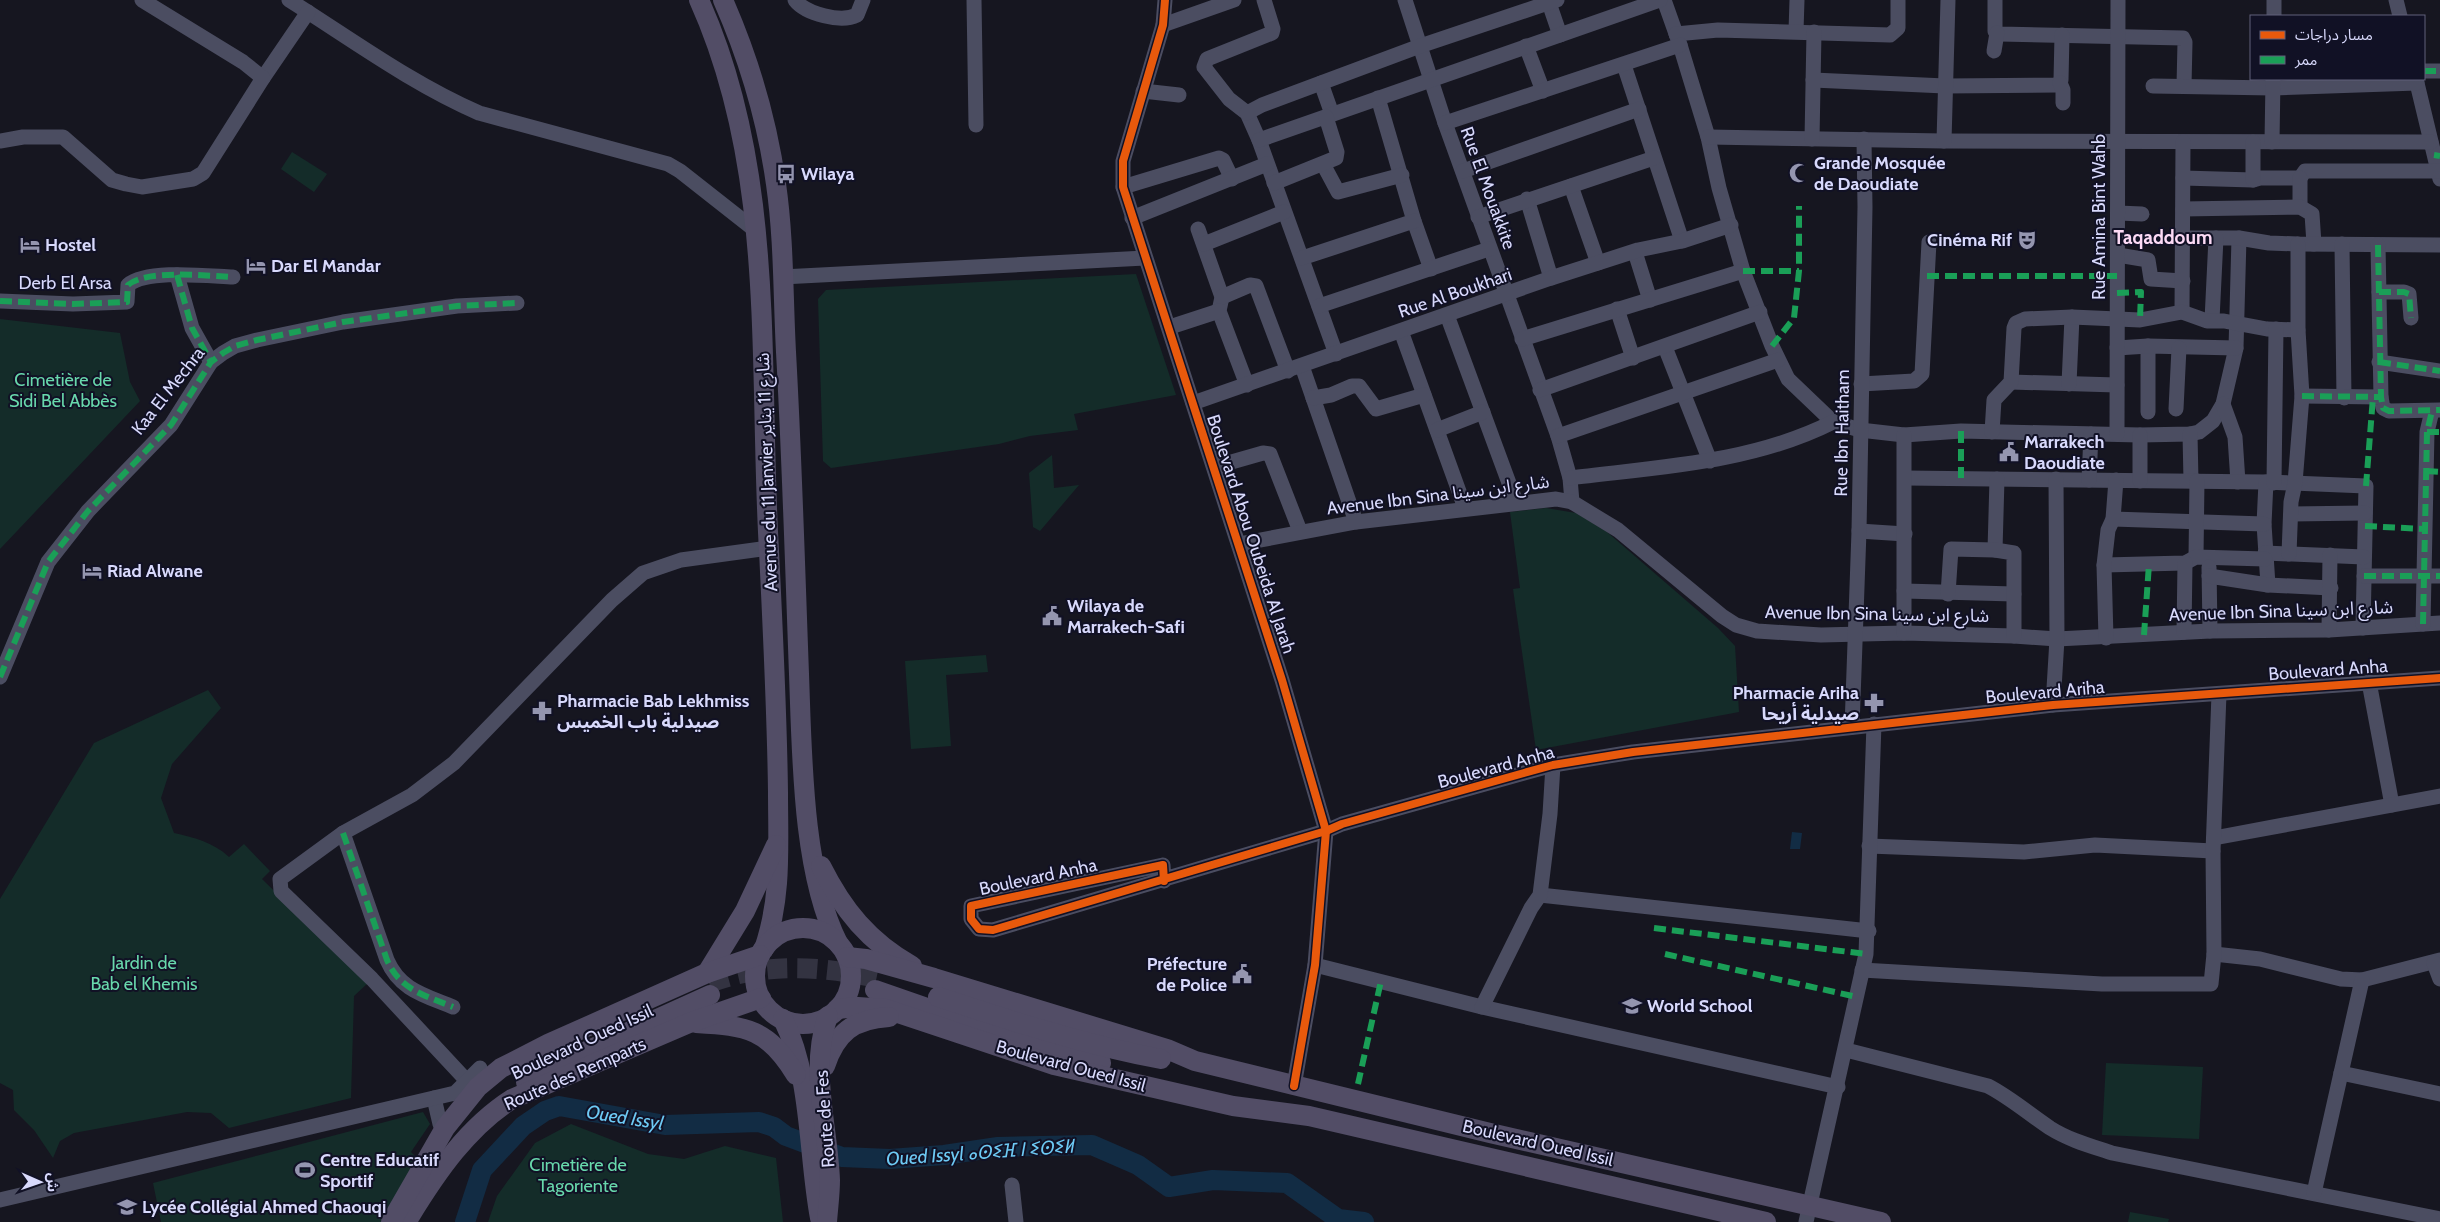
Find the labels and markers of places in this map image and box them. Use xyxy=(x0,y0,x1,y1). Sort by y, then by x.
place label: Grande Mosquée de Daoudiate xyxy=(1814,152,1946,195)
mosque icon: Grande Mosquée de Daoudiate xyxy=(1788,162,1810,184)
bus stop icon: Wilaya xyxy=(775,163,797,185)
place label: Wilaya xyxy=(801,163,854,185)
place label: Cinéma Rif xyxy=(1927,229,2012,251)
theatre icon: Cinéma Rif xyxy=(2016,229,2038,251)
hotel icon: Hostel xyxy=(19,234,41,256)
place label: Hostel xyxy=(45,234,96,256)
hotel icon: Dar El Mandar xyxy=(245,255,267,277)
place label: Dar El Mandar xyxy=(271,255,381,277)
place label: Marrakech Daoudiate xyxy=(2024,431,2105,474)
public building icon: Marrakech Daoudiate xyxy=(1998,441,2020,463)
hotel icon: Riad Alwane xyxy=(81,560,103,582)
place label: Riad Alwane xyxy=(107,560,203,582)
place label: Wilaya de Marrakech-Safi xyxy=(1067,595,1185,638)
public building icon: Wilaya de Marrakech-Safi xyxy=(1041,605,1063,627)
place label: Pharmacie Ariha صيدلية أريحا xyxy=(1733,682,1859,725)
place label: Pharmacie Bab Lekhmiss صيدلية باب الخميس xyxy=(557,690,750,733)
pharmacy icon: Pharmacie Ariha صيدلية أريحا xyxy=(1863,692,1885,714)
pharmacy icon: Pharmacie Bab Lekhmiss صيدلية باب الخميس xyxy=(531,700,553,722)
place label: Préfecture de Police xyxy=(1147,953,1227,996)
public building icon: Préfecture de Police xyxy=(1231,963,1253,985)
school or university icon: World School xyxy=(1621,995,1643,1017)
place label: World School xyxy=(1647,995,1753,1017)
place label: Centre Educatif Sportif xyxy=(320,1149,439,1192)
sports icon: Centre Educatif Sportif xyxy=(294,1159,316,1181)
school or university icon: Lycée Collégial Ahmed Chaouqi xyxy=(116,1196,138,1218)
place label: Lycée Collégial Ahmed Chaouqi xyxy=(142,1196,386,1218)

